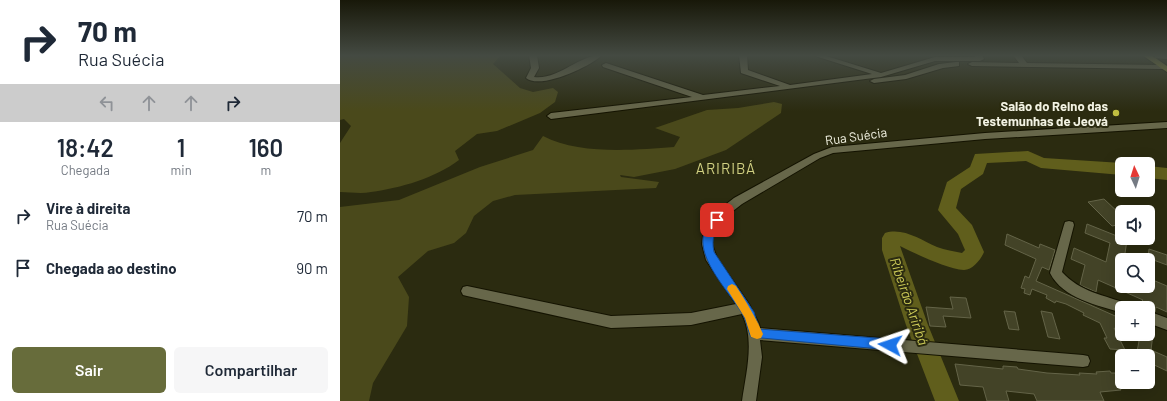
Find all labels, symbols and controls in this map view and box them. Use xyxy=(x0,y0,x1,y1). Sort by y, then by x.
text: 70 m xyxy=(78,14,137,48)
icon: right xyxy=(12,16,64,68)
text: Rua Suécia xyxy=(78,48,164,70)
icon: left xyxy=(96,92,118,114)
icon: ahead xyxy=(138,92,160,114)
icon: ahead xyxy=(180,92,202,114)
icon: right xyxy=(222,92,244,114)
place label: Salão do Reino das Testemunhas de Jeová xyxy=(976,98,1108,129)
marker: Salão do Reino das Testemunhas de Jeová xyxy=(1111,108,1121,118)
street label: Rua Suécia xyxy=(824,124,888,148)
text: 18:42 xyxy=(57,133,114,162)
text: 1 xyxy=(177,133,185,162)
text: 160 xyxy=(248,133,283,162)
north arrow xyxy=(1115,157,1155,197)
map controls xyxy=(1115,157,1155,389)
district label: ARIRIBÁ xyxy=(696,159,756,177)
text: Chegada xyxy=(61,162,110,178)
text: min xyxy=(171,162,192,178)
text: m xyxy=(260,162,271,178)
text: Vire à direita xyxy=(46,199,130,217)
pin xyxy=(700,203,734,237)
icon: right xyxy=(12,205,34,227)
button: sound xyxy=(1115,205,1155,245)
text: 70 m xyxy=(297,207,328,225)
icon: arrive xyxy=(706,209,728,231)
text: Rua Suécia xyxy=(46,217,108,233)
button: search xyxy=(1115,253,1155,293)
water label: Ribeirão Ariribá xyxy=(887,255,932,347)
icon: arrive xyxy=(12,257,34,279)
text: Chegada ao destino xyxy=(46,259,177,277)
text: 90 m xyxy=(296,259,328,277)
button: + xyxy=(1115,301,1155,341)
position arrow xyxy=(869,324,911,366)
button: Sair xyxy=(12,347,166,393)
button: Compartilhar xyxy=(174,347,328,393)
button: − xyxy=(1115,349,1155,389)

